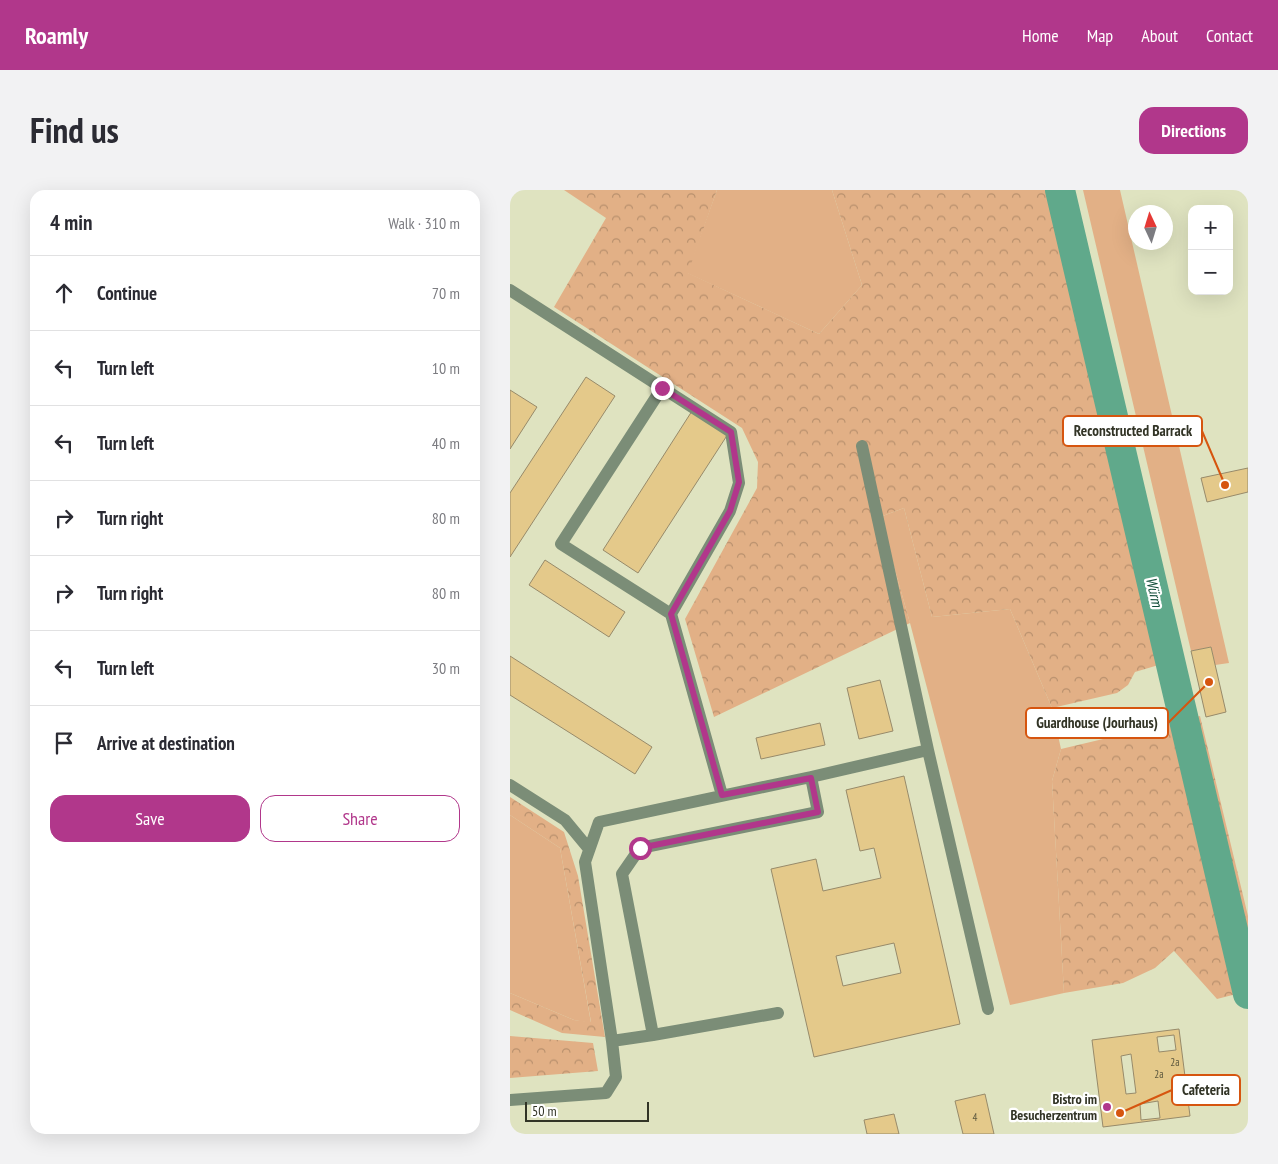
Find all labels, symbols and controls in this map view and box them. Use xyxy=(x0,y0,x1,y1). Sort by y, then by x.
text: Roamly xyxy=(25,20,88,51)
text: Home xyxy=(1022,24,1059,47)
text: Map xyxy=(1087,24,1113,47)
text: About xyxy=(1141,24,1178,47)
text: Contact xyxy=(1206,24,1253,47)
text: Find us xyxy=(30,107,119,153)
button: Directions xyxy=(1139,107,1248,154)
north arrow xyxy=(1128,205,1173,250)
map controls xyxy=(1188,205,1233,295)
button: + xyxy=(1188,205,1233,250)
text: 4 min xyxy=(50,209,92,236)
text: Walk · 310 m xyxy=(388,213,460,233)
button: − xyxy=(1188,250,1233,295)
icon: ahead xyxy=(50,279,78,307)
text: Continue xyxy=(97,281,157,305)
text: 70 m xyxy=(432,283,460,303)
icon: left xyxy=(50,354,78,382)
text: Turn left xyxy=(97,356,154,380)
text: 10 m xyxy=(432,358,460,378)
route end xyxy=(651,377,674,400)
callout: Reconstructed Barrack xyxy=(1063,416,1202,446)
text: Reconstructed Barrack xyxy=(1074,421,1193,440)
icon: left xyxy=(50,429,78,457)
text: Turn left xyxy=(97,431,154,455)
text: 40 m xyxy=(432,433,460,453)
icon: right xyxy=(50,504,78,532)
text: Turn right xyxy=(97,506,163,530)
text: 80 m xyxy=(432,508,460,528)
water label: Würm xyxy=(1142,575,1167,610)
icon: right xyxy=(50,579,78,607)
text: Turn right xyxy=(97,581,163,605)
text: 80 m xyxy=(432,583,460,603)
icon: left xyxy=(50,654,78,682)
text: Turn left xyxy=(97,656,154,680)
text: 30 m xyxy=(432,658,460,678)
callout: Guardhouse (Jourhaus) xyxy=(1026,708,1168,738)
text: Guardhouse (Jourhaus) xyxy=(1036,713,1158,732)
icon: arrive xyxy=(50,729,78,757)
text: Arrive at destination xyxy=(97,731,235,755)
button: Save xyxy=(50,795,250,842)
button: Share xyxy=(260,795,460,842)
route start xyxy=(629,837,652,860)
house number: 2a xyxy=(1170,1055,1180,1069)
house number: 2a xyxy=(1154,1067,1164,1081)
callout: Cafeteria xyxy=(1172,1075,1240,1105)
text: Cafeteria xyxy=(1182,1080,1230,1099)
place label: Bistro im Besucherzentrum xyxy=(1010,1090,1097,1124)
scale bar xyxy=(525,1099,649,1122)
marker: Bistro im Besucherzentrum xyxy=(1101,1101,1113,1113)
text: 50 m xyxy=(532,1102,557,1120)
house number: 4 xyxy=(973,1110,978,1124)

